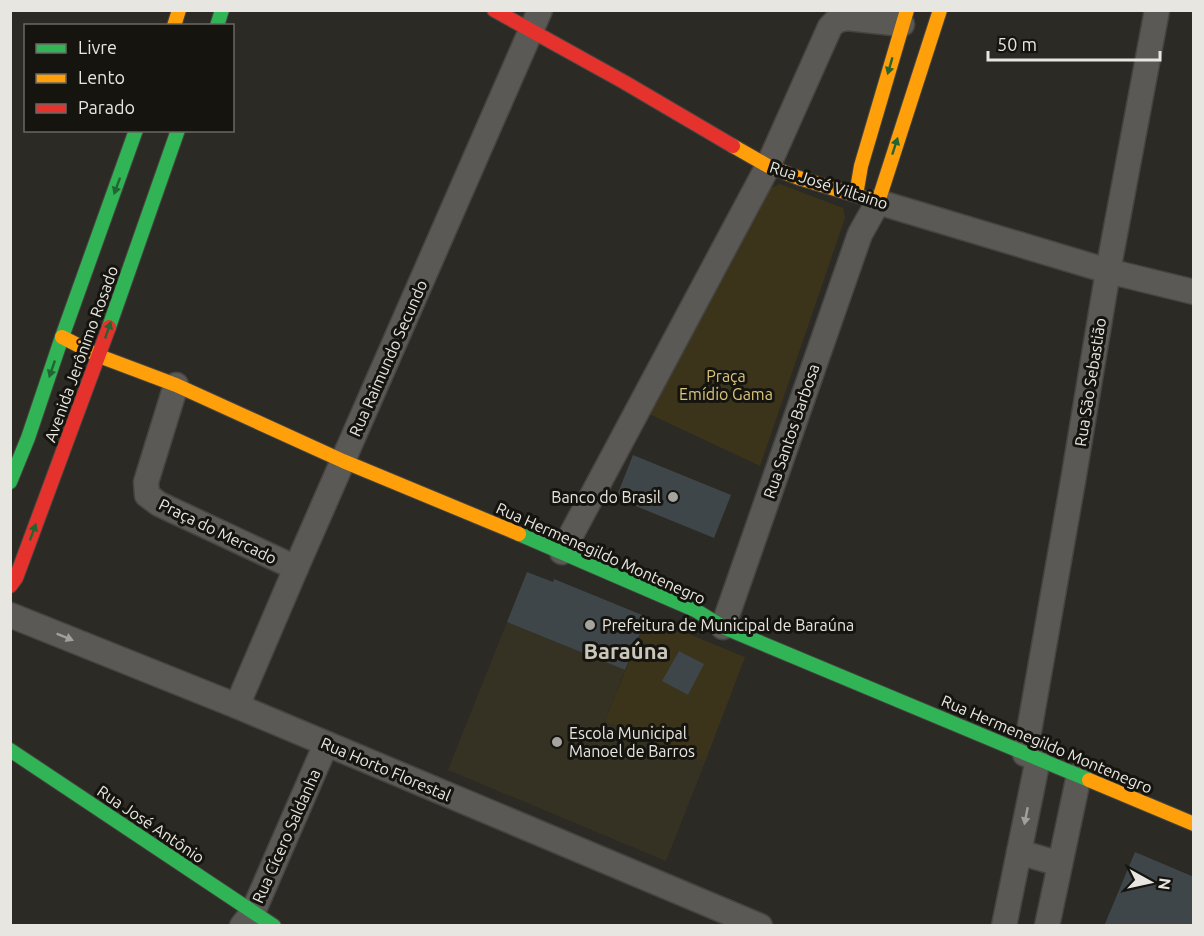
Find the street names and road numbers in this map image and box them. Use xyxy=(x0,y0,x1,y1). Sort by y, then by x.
street label: Rua José Viltaino xyxy=(768,157,890,213)
street label: Avenida Jerônimo Rosado xyxy=(41,263,121,445)
street label: Rua Raimundo Secundo xyxy=(345,277,431,439)
street label: Rua São Sebastião xyxy=(1071,316,1109,448)
street label: Rua Santos Barbosa xyxy=(759,361,823,501)
street label: Praça do Mercado xyxy=(156,495,280,567)
street label: Rua Hermenegildo Montenegro xyxy=(493,499,709,607)
street label: Rua Hermenegildo Montenegro xyxy=(939,691,1155,797)
street label: Rua Horto Florestal xyxy=(318,733,454,805)
street label: Rua Cícero Saldanha xyxy=(248,766,324,906)
street label: Rua José Antônio xyxy=(94,782,208,866)

